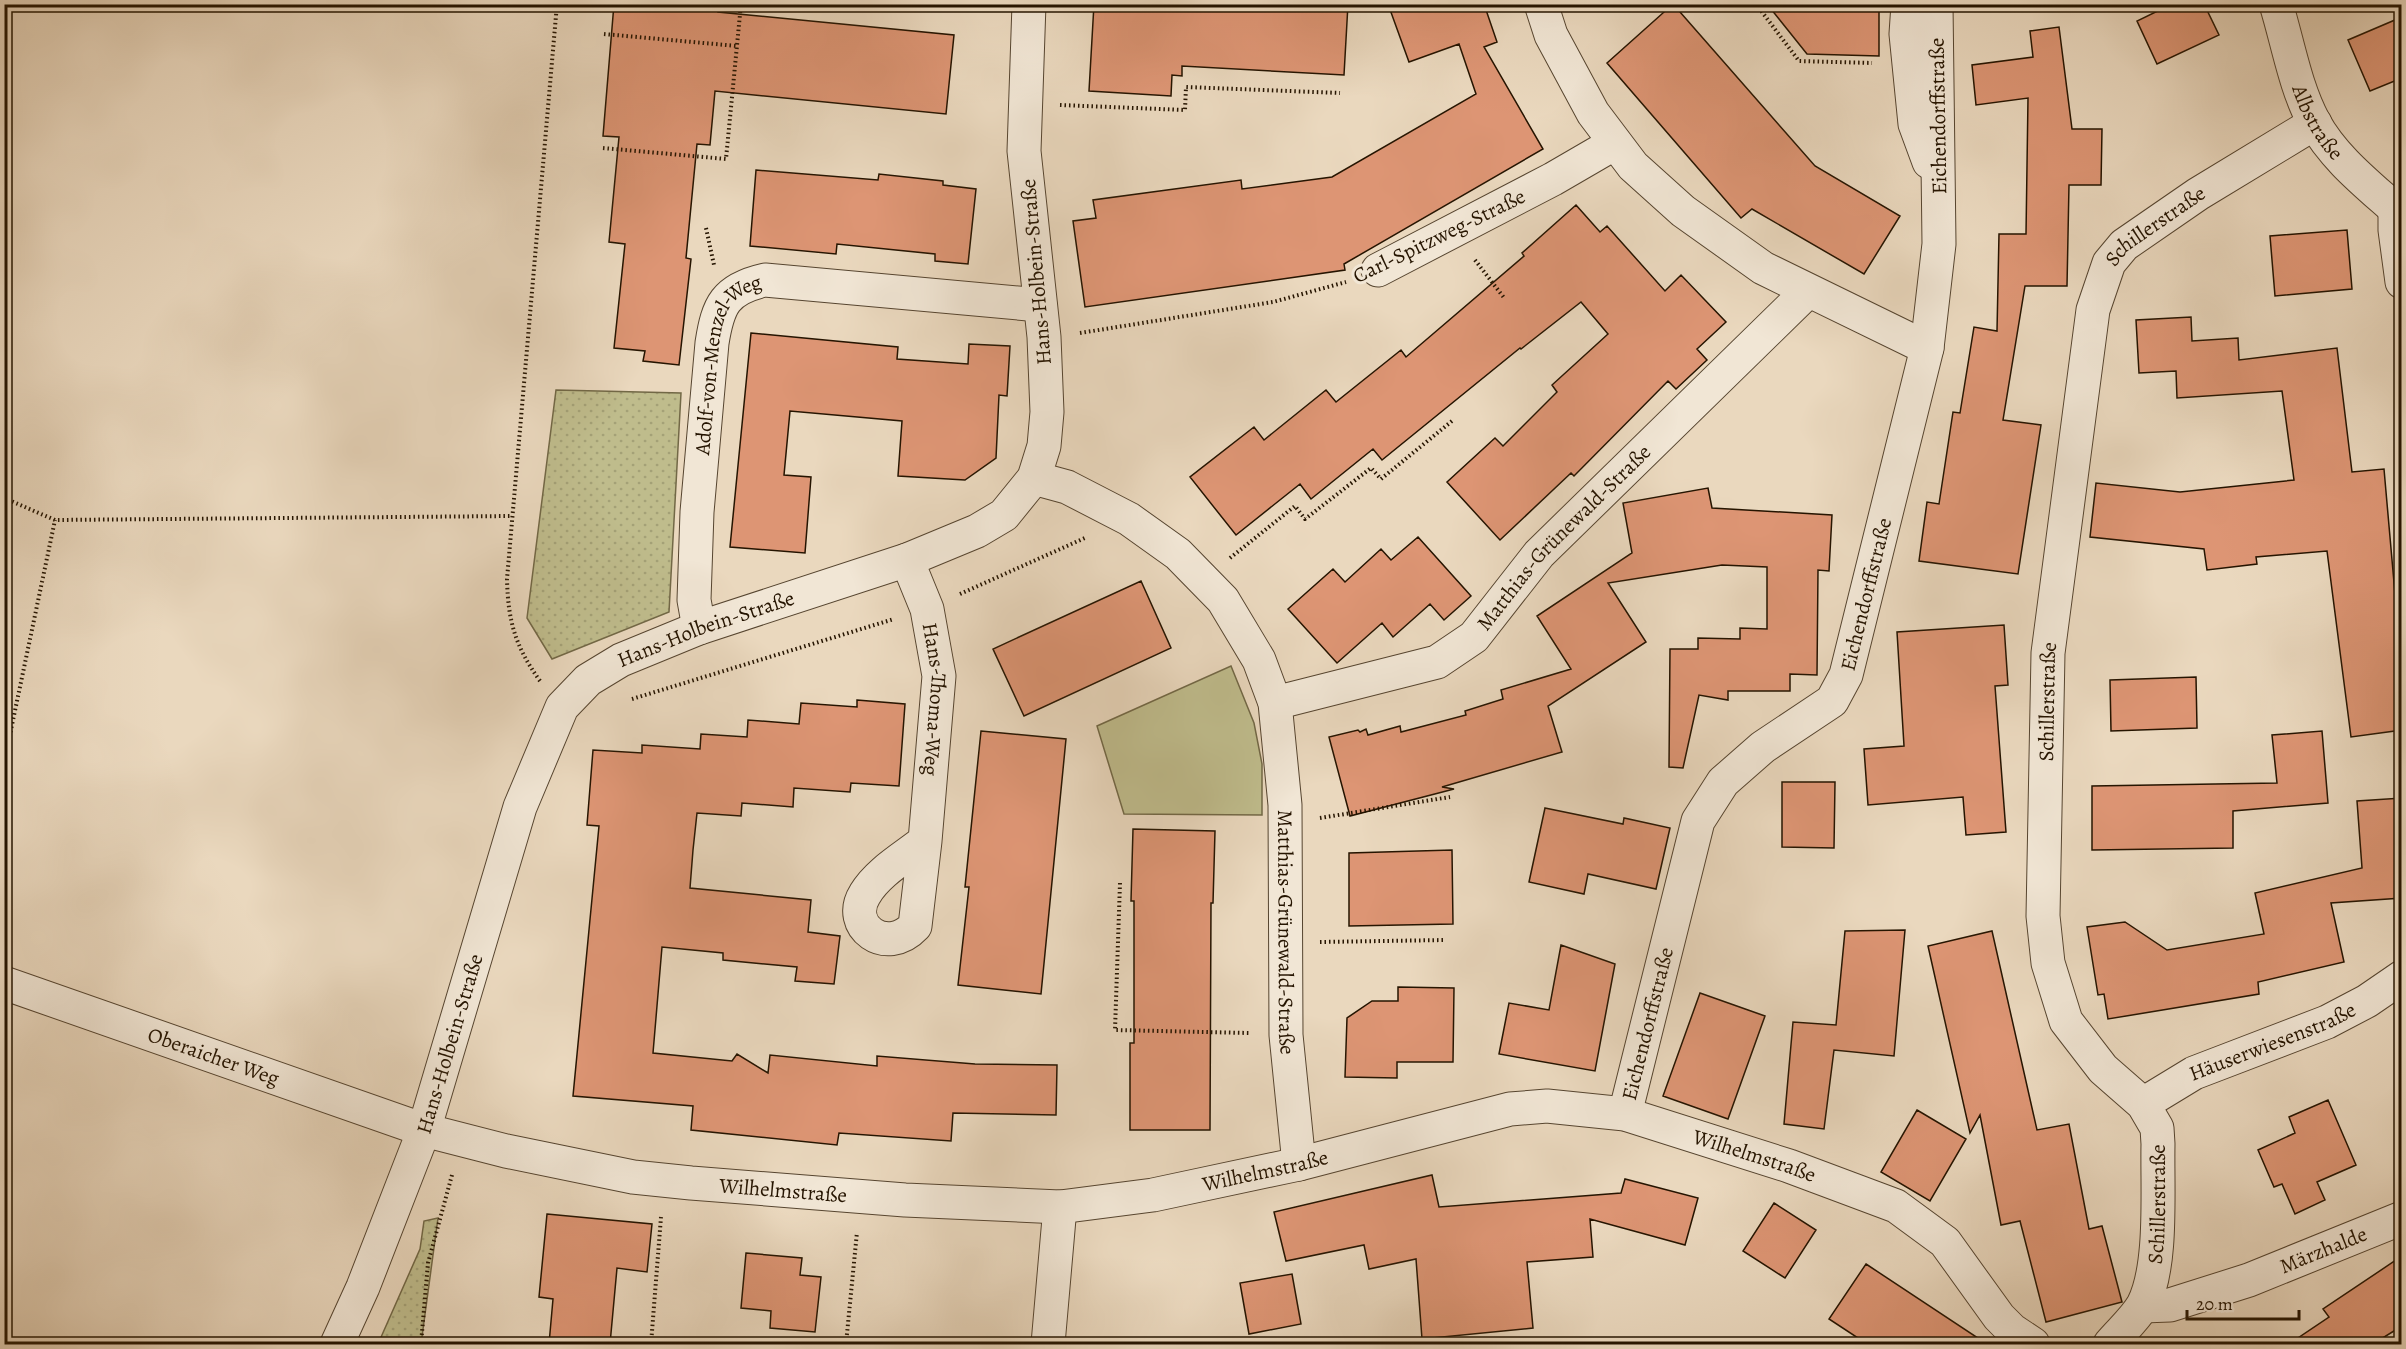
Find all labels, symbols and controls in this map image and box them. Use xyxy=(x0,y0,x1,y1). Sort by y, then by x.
street label: Eichendorffstraße xyxy=(1923,37,1953,195)
street label: Albstraße xyxy=(2285,80,2350,166)
street label: Hans-Holbein-Straße xyxy=(1014,178,1058,366)
street label: Schillerstraße xyxy=(2098,179,2210,272)
street label: Carl-Spitzweg-Straße xyxy=(1348,182,1530,290)
street label: Adolf-von-Menzel-Weg xyxy=(688,267,765,457)
street label: Matthias-Grünewald-Straße xyxy=(1470,438,1657,636)
street label: Eichendorffstraße xyxy=(1834,515,1898,674)
street label: Hans-Holbein-Straße xyxy=(613,584,798,674)
street label: Hans-Thoma-Weg xyxy=(916,620,953,777)
street label: Schillerstraße xyxy=(2032,640,2063,762)
street label: Matthias-Grünewald-Straße xyxy=(1271,810,1302,1056)
street label: Eichendorffstraße xyxy=(1615,944,1680,1103)
street label: Hans-Holbein-Straße xyxy=(410,950,490,1137)
street label: Häuserwiesenstraße xyxy=(2185,995,2361,1088)
street label: Oberaicher Weg xyxy=(144,1020,284,1092)
street label: Wilhelmstraße xyxy=(1688,1122,1820,1189)
street label: Wilhelmstraße xyxy=(1199,1143,1331,1198)
street label: Schillerstraße xyxy=(2141,1144,2172,1265)
street label: Wilhelmstraße xyxy=(717,1171,848,1209)
street label: Märzhalde xyxy=(2275,1220,2371,1280)
scale bar xyxy=(2187,1283,2300,1321)
text: 20 m xyxy=(2196,1292,2233,1316)

